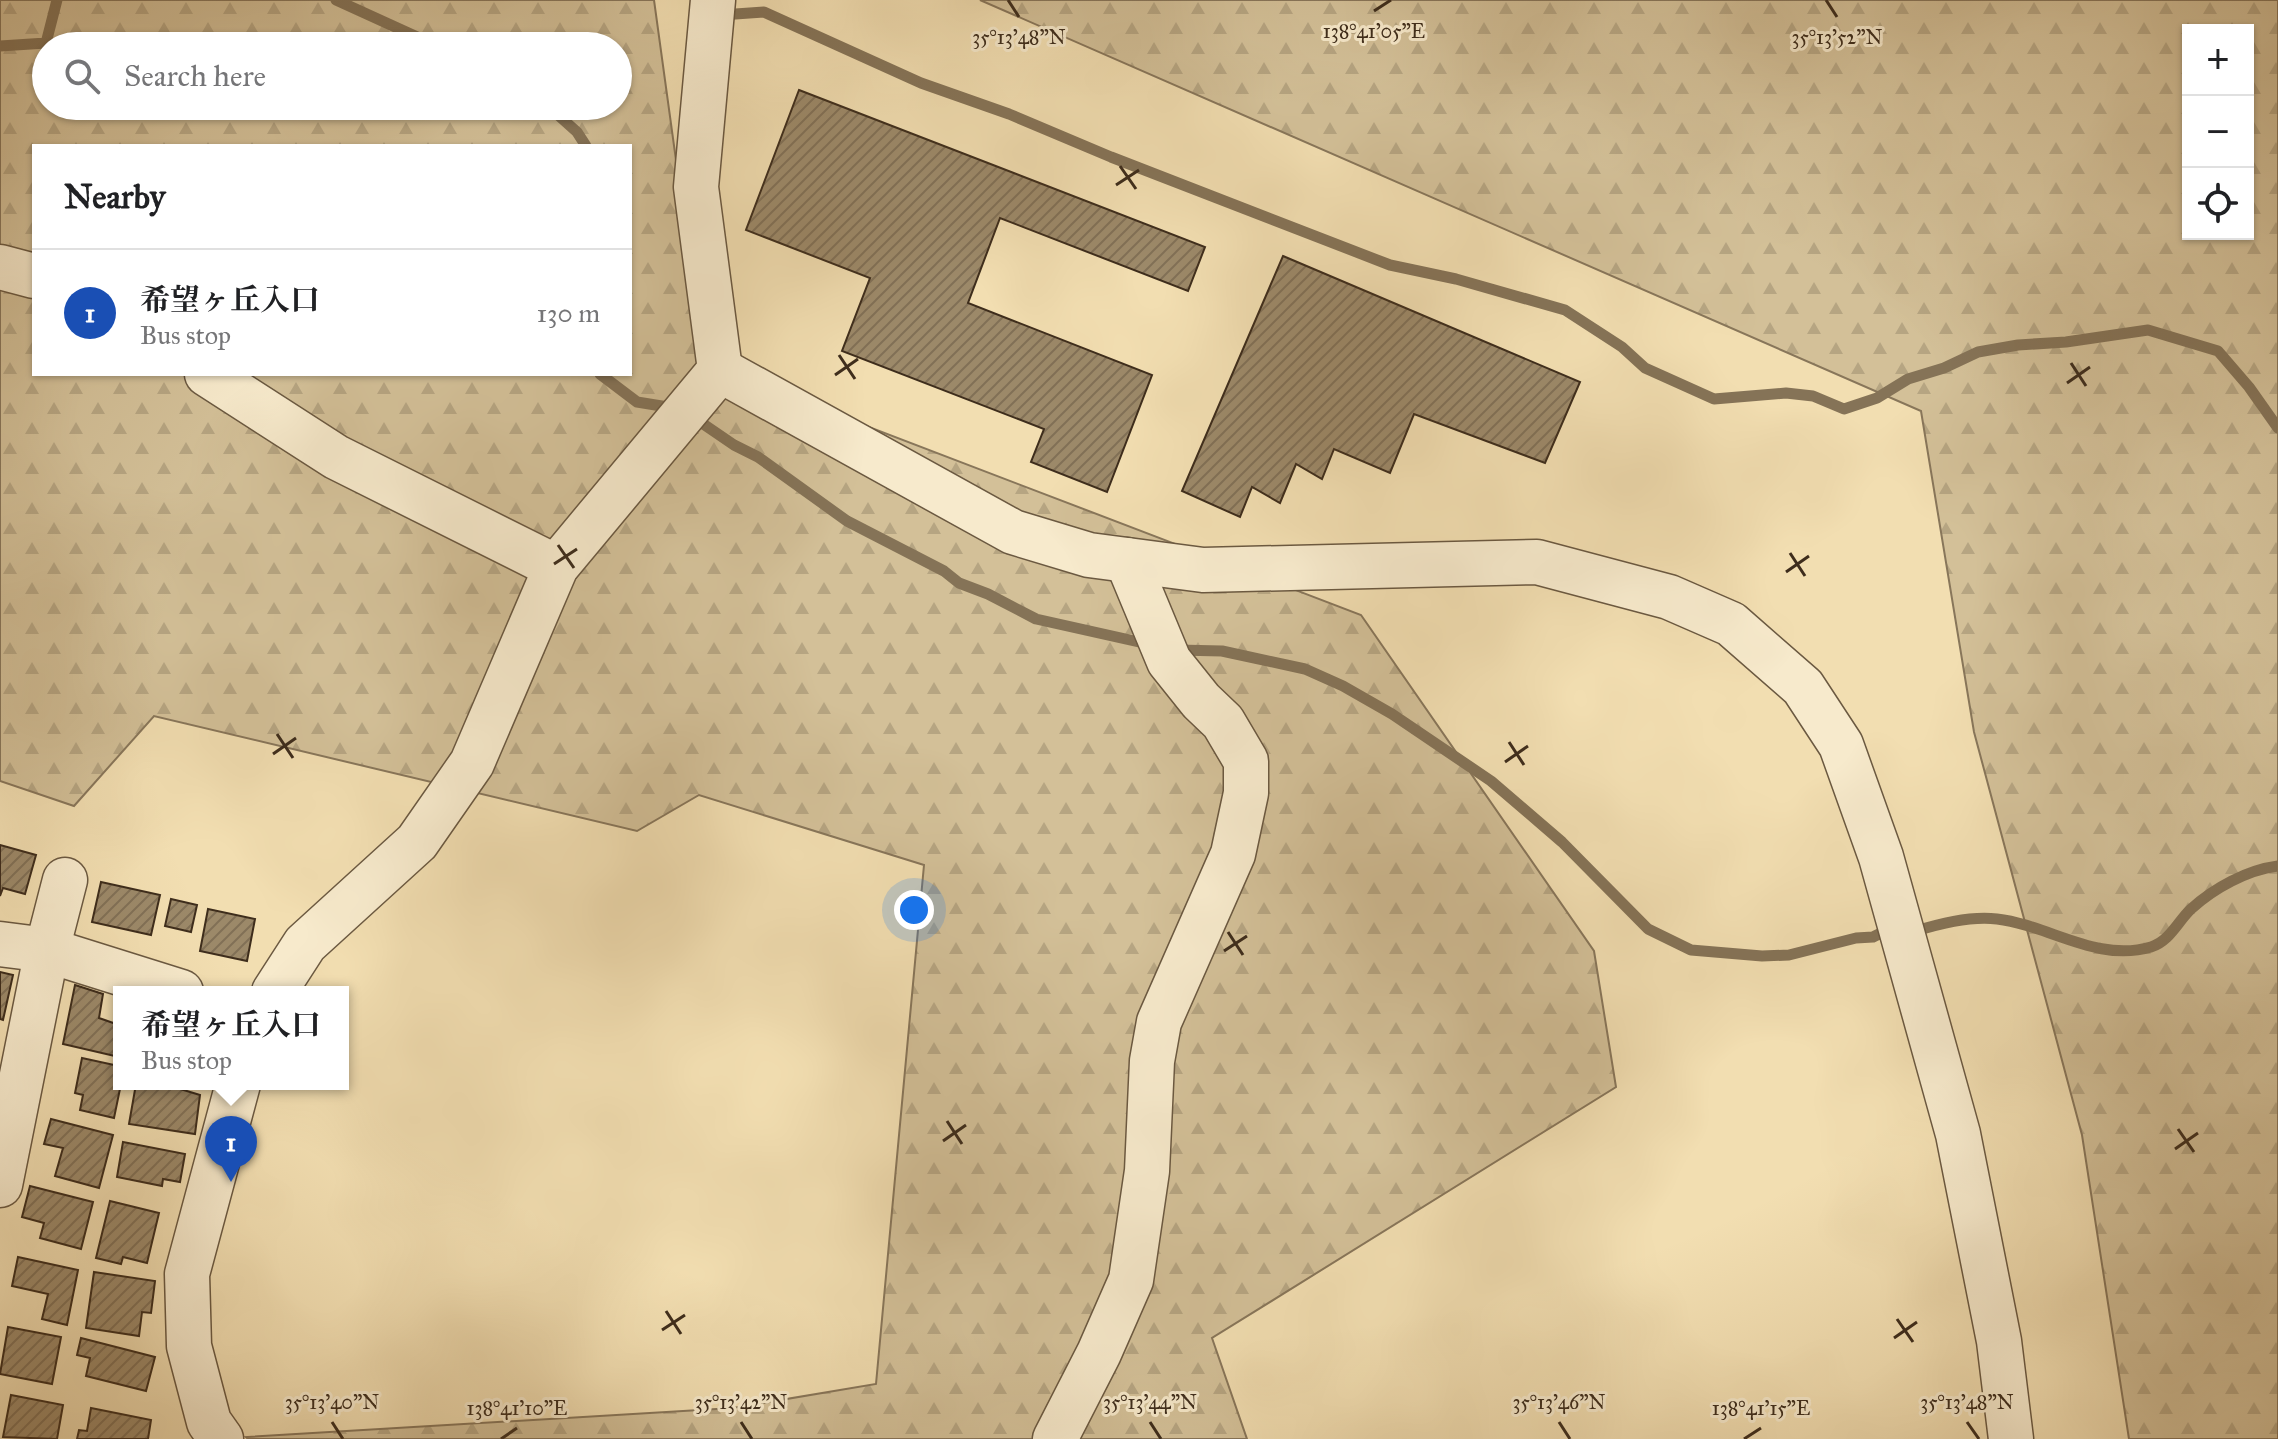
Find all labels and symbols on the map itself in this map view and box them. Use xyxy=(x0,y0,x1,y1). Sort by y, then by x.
text: 138°41'05"E xyxy=(1323,19,1425,43)
text: 35°13'48"N xyxy=(972,25,1066,49)
text: 35°13'52"N xyxy=(1792,25,1882,49)
your location xyxy=(894,890,934,930)
pin: 1 xyxy=(205,1116,257,1182)
text: 35°13'40"N xyxy=(285,1390,379,1414)
text: 35°13'42"N xyxy=(695,1390,787,1414)
text: 35°13'44"N xyxy=(1103,1390,1197,1414)
text: 35°13'46"N xyxy=(1512,1390,1606,1414)
text: 35°13'48"N xyxy=(1920,1390,2014,1414)
text: 138°41'10"E xyxy=(467,1396,567,1420)
text: 138°41'15"E xyxy=(1712,1396,1810,1420)

